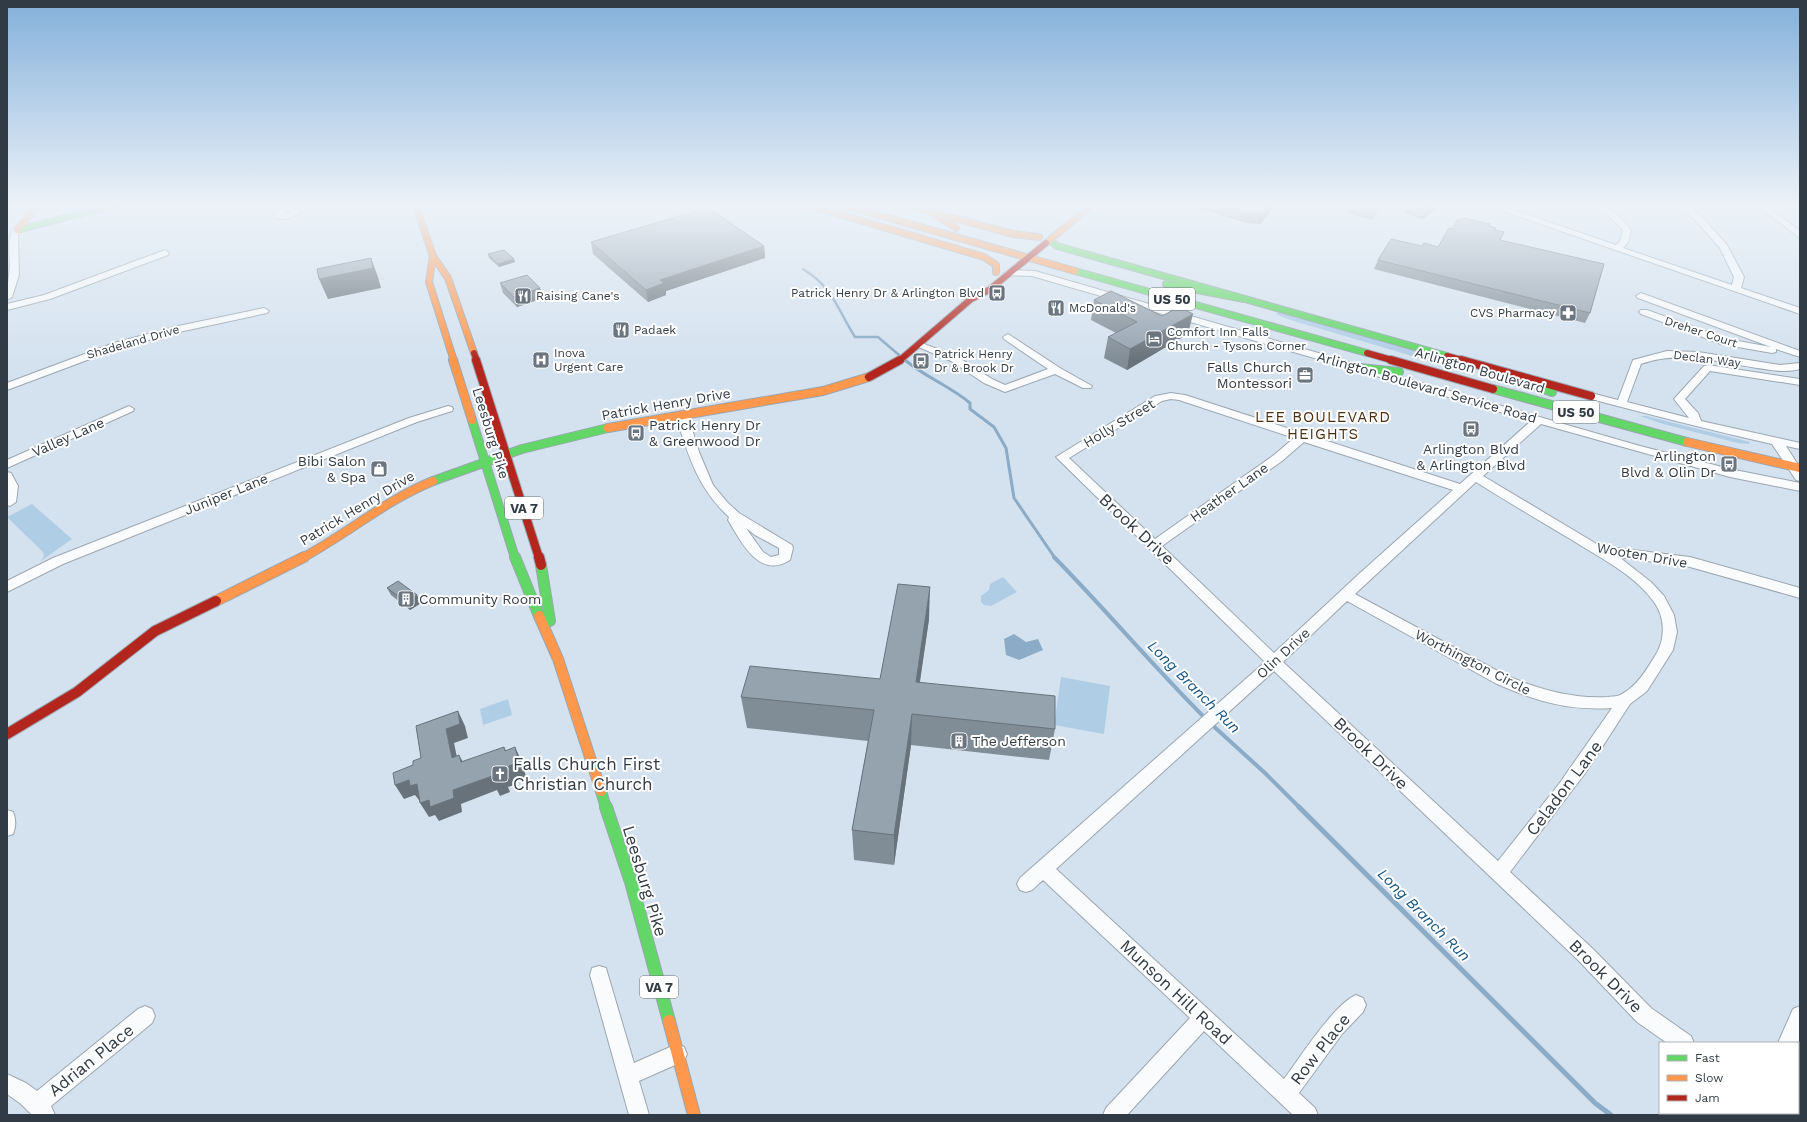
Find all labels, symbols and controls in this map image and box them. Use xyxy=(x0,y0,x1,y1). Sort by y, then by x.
bus stop icon: Patrick Henry Dr & Arlington Blvd xyxy=(987,283,1007,303)
restaurant icon: Raising Cane's xyxy=(513,286,533,306)
place label: Patrick Henry Dr & Arlington Blvd xyxy=(791,286,984,300)
road number: US 50 xyxy=(1149,288,1195,310)
place label: Raising Cane's xyxy=(536,289,620,303)
restaurant icon: McDonald's xyxy=(1046,298,1066,318)
place label: McDonald's xyxy=(1069,301,1136,315)
pharmacy icon: CVS Pharmacy xyxy=(1558,303,1578,323)
place label: CVS Pharmacy xyxy=(1470,306,1556,320)
street label: Dreher Court xyxy=(1663,314,1739,350)
restaurant icon: Padaek xyxy=(611,320,631,340)
street label: Shadeland Drive xyxy=(85,322,181,362)
place label: Padaek xyxy=(634,323,676,337)
place label: Comfort Inn Falls Church - Tysons Corner xyxy=(1167,325,1306,353)
hotel icon: Comfort Inn Falls Church - Tysons Corner xyxy=(1144,329,1164,349)
street label: Arlington Boulevard xyxy=(1413,344,1547,396)
place label: Inova Urgent Care xyxy=(554,346,624,374)
place label: Patrick Henry Dr & Brook Dr xyxy=(934,347,1014,375)
street label: Arlington Boulevard Service Road xyxy=(1315,348,1539,426)
street label: Declan Way xyxy=(1673,348,1742,370)
hospital icon: Inova Urgent Care xyxy=(531,350,551,370)
bus stop icon: Patrick Henry Dr & Brook Dr xyxy=(911,351,931,371)
place label: Falls Church Montessori xyxy=(1207,359,1292,391)
office icon: Falls Church Montessori xyxy=(1295,365,1315,385)
street label: Leesburg Pike xyxy=(470,385,512,481)
street label: Patrick Henry Drive xyxy=(600,385,732,423)
street label: Holly Street xyxy=(1080,395,1158,451)
road number: US 50 xyxy=(1553,401,1599,423)
district label: LEE BOULEVARD HEIGHTS xyxy=(1255,408,1391,443)
street label: Valley Lane xyxy=(30,414,106,460)
place label: Patrick Henry Dr & Greenwood Dr xyxy=(649,417,761,449)
bus stop icon: Arlington Blvd & Arlington Blvd xyxy=(1461,419,1481,439)
bus stop icon: Patrick Henry Dr & Greenwood Dr xyxy=(626,423,646,443)
place label: Arlington Blvd & Arlington Blvd xyxy=(1417,441,1525,473)
place label: Arlington Blvd & Olin Dr xyxy=(1621,448,1716,480)
place label: Bibi Salon & Spa xyxy=(298,453,366,485)
bus stop icon: Arlington Blvd & Olin Dr xyxy=(1719,454,1739,474)
shop icon: Bibi Salon & Spa xyxy=(369,459,389,479)
street label: Heather Lane xyxy=(1187,459,1271,525)
street label: Patrick Henry Drive xyxy=(297,467,417,549)
street label: Juniper Lane xyxy=(182,470,270,518)
street label: Brook Drive xyxy=(1095,489,1179,569)
road number: VA 7 xyxy=(505,497,543,519)
street label: Wooten Drive xyxy=(1595,539,1689,571)
building icon: Community Room xyxy=(396,589,416,609)
place label: Community Room xyxy=(419,591,541,607)
street label: Olin Drive xyxy=(1253,624,1313,682)
street label: Worthington Circle xyxy=(1412,626,1534,698)
water label: Long Branch Run xyxy=(1144,637,1244,737)
street label: Brook Drive xyxy=(1330,713,1412,793)
building icon: The Jefferson xyxy=(949,731,969,751)
place label: The Jefferson xyxy=(972,733,1066,749)
street label: Celadon Lane xyxy=(1522,737,1606,839)
place label: Falls Church First Christian Church xyxy=(513,754,660,794)
church icon: Falls Church First Christian Church xyxy=(490,764,510,784)
street label: Leesburg Pike xyxy=(619,823,671,939)
water label: Long Branch Run xyxy=(1374,865,1474,965)
street label: Munson Hill Road xyxy=(1116,935,1236,1049)
street label: Brook Drive xyxy=(1565,935,1647,1017)
road number: VA 7 xyxy=(640,976,678,998)
street label: Row Place xyxy=(1286,1009,1354,1089)
street label: Adrian Place xyxy=(44,1020,138,1100)
legend xyxy=(1659,1042,1799,1114)
text: Fast xyxy=(1695,1051,1720,1065)
text: Slow xyxy=(1695,1071,1723,1085)
text: Jam xyxy=(1695,1091,1720,1105)

